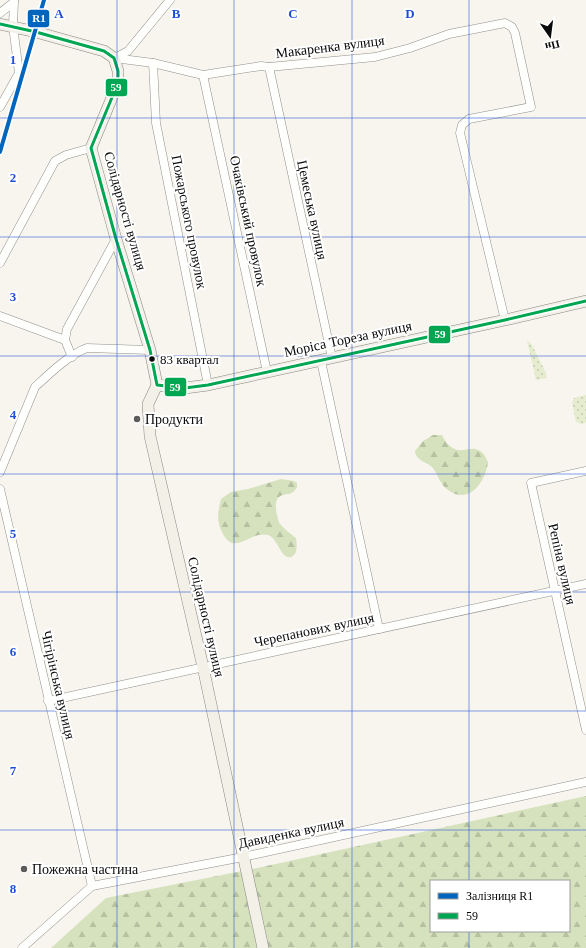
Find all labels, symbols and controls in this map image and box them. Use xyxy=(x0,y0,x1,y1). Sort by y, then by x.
text: A xyxy=(54,6,64,21)
text: B xyxy=(172,6,181,21)
text: C xyxy=(288,6,298,21)
text: D xyxy=(405,6,415,21)
line badge: R1 xyxy=(27,9,50,28)
text: R1 xyxy=(32,12,46,24)
north arrow xyxy=(530,16,570,56)
street label: Макаренка вулиця xyxy=(275,33,386,61)
text: Пн xyxy=(543,38,561,53)
text: 1 xyxy=(10,52,16,67)
line badge: 59 xyxy=(105,78,128,97)
text: 59 xyxy=(111,81,122,93)
street label: Солідарності вулиця xyxy=(101,150,149,273)
street label: Пожарського провулок xyxy=(169,154,209,290)
street label: Очакiвський провулок xyxy=(227,154,269,288)
street label: Цемеська вулиця xyxy=(294,159,330,262)
text: 2 xyxy=(10,170,16,185)
text: 3 xyxy=(10,289,17,304)
street label: Моріса Тореза вулиця xyxy=(283,318,414,360)
line badge: 59 xyxy=(428,325,451,344)
text: 59 xyxy=(435,328,446,340)
place label: 83 квартал xyxy=(160,352,219,367)
marker: 83 квартал xyxy=(147,354,157,364)
line badge: 59 xyxy=(164,377,187,397)
text: 59 xyxy=(170,381,181,393)
text: 4 xyxy=(10,407,17,422)
place label: Продукти xyxy=(145,412,204,427)
marker: Продукти xyxy=(132,414,142,424)
street label: Репiна вулиця xyxy=(545,522,579,607)
text: 5 xyxy=(10,526,17,541)
street label: Солідарності вулиця xyxy=(185,555,227,679)
street label: Черепанових вулиця xyxy=(253,610,376,650)
street label: Чiгiрiнська вулиця xyxy=(38,629,78,741)
text: 6 xyxy=(10,644,17,659)
text: 7 xyxy=(10,763,17,778)
street label: Давиденка вулиця xyxy=(237,814,346,852)
place label: Пожежна частина xyxy=(32,862,139,877)
marker: Пожежна частина xyxy=(19,864,29,874)
legend xyxy=(430,880,570,932)
text: 8 xyxy=(10,881,17,896)
text: Залізниця R1 xyxy=(466,889,533,903)
text: 59 xyxy=(466,909,478,923)

